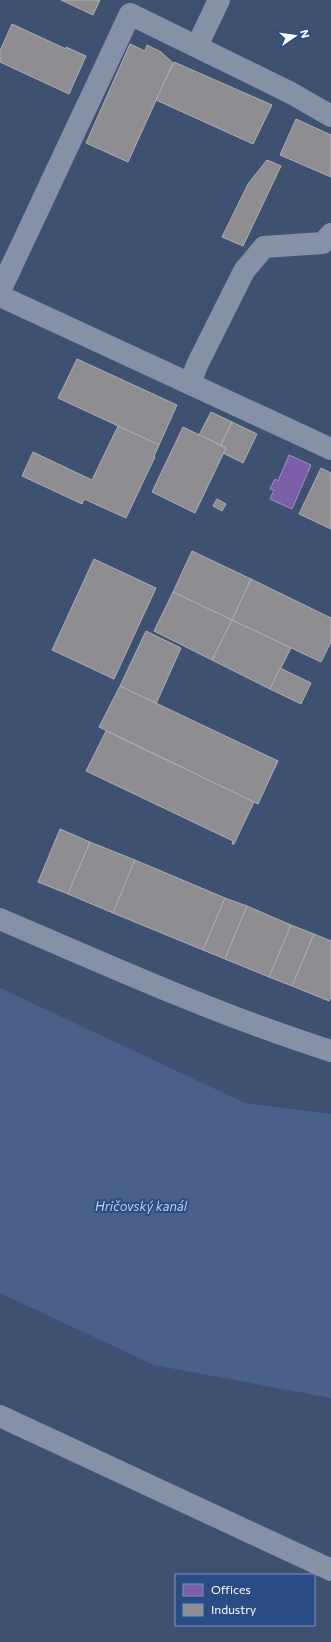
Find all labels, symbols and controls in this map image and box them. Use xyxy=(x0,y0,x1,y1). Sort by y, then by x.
north arrow xyxy=(275,16,315,56)
text: N xyxy=(298,28,312,39)
water label: Hričovský kanál xyxy=(95,1198,188,1214)
legend xyxy=(175,1574,315,1626)
text: Offices xyxy=(211,1582,251,1596)
text: Industry xyxy=(211,1602,256,1616)

